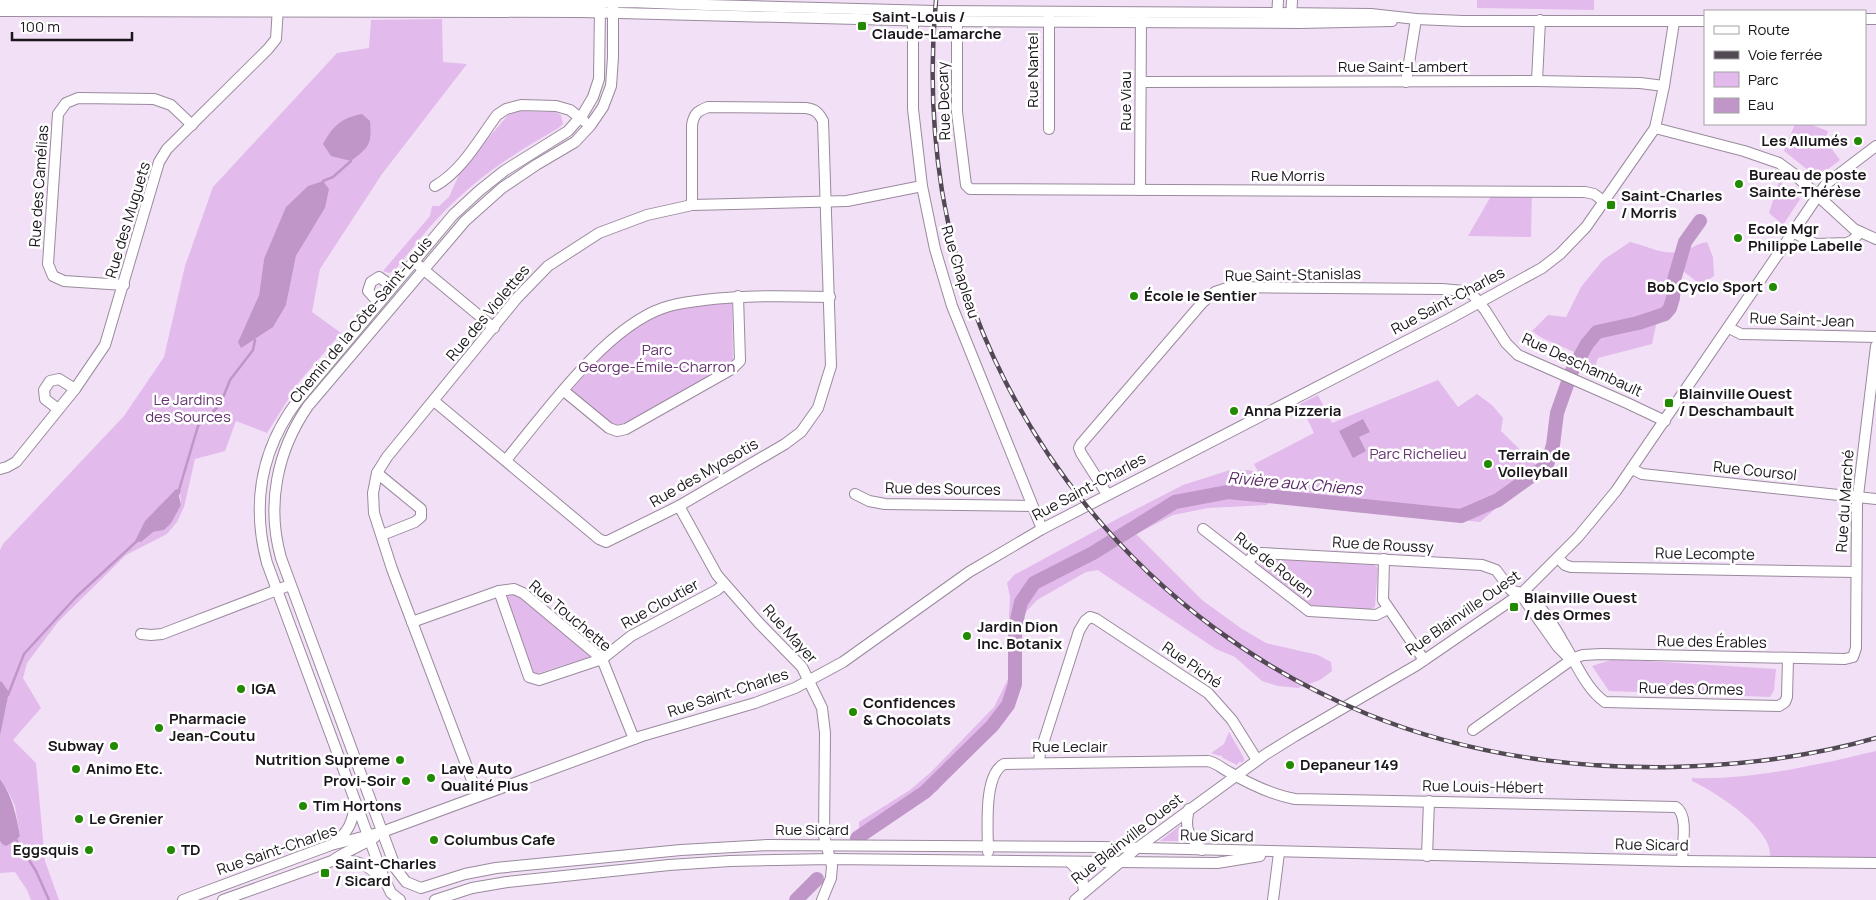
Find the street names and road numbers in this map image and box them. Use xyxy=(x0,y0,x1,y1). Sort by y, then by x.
street label: Rue Nantel xyxy=(1022,32,1043,108)
street label: Rue Saint-Lambert xyxy=(1338,56,1468,77)
street label: Rue Decary xyxy=(932,61,955,141)
street label: Rue Viau xyxy=(1115,71,1136,131)
street label: Rue des Camélias xyxy=(24,124,53,248)
street label: Rue des Muguets xyxy=(100,159,155,281)
street label: Rue Morris xyxy=(1251,165,1325,186)
street label: Rue Chapleau xyxy=(936,223,985,321)
street label: Chemin de la Côte-Saint-Louis xyxy=(285,232,437,407)
street label: Rue des Violettes xyxy=(441,260,534,365)
street label: Rue Saint-Charles xyxy=(1387,262,1508,339)
street label: Rue Saint-Stanislas xyxy=(1225,263,1361,286)
street label: Rue Saint-Jean xyxy=(1749,307,1855,332)
street label: Rue Deschambault xyxy=(1519,327,1646,402)
street label: Rue des Myosotis xyxy=(646,433,762,512)
street label: Rue Saint-Charles xyxy=(1028,448,1149,525)
street label: Rue du Marché xyxy=(1830,449,1859,553)
street label: Rue Coursol xyxy=(1712,456,1798,485)
street label: Rue des Sources xyxy=(885,477,1001,500)
street label: Rue de Rouen xyxy=(1230,527,1318,602)
street label: Rue de Roussy xyxy=(1332,531,1434,558)
street label: Rue Lecompte xyxy=(1655,542,1755,565)
street label: Rue Blainville Ouest xyxy=(1401,565,1524,660)
street label: Rue Cloutier xyxy=(617,573,703,634)
street label: Rue Touchette xyxy=(525,575,616,656)
street label: Rue Mayer xyxy=(758,600,823,668)
street label: Rue des Érables xyxy=(1657,630,1767,653)
street label: Rue Piché xyxy=(1158,636,1227,693)
street label: Rue Saint-Charles xyxy=(665,663,791,722)
street label: Rue des Ormes xyxy=(1639,677,1743,700)
street label: Rue Leclair xyxy=(1032,736,1108,757)
street label: Rue Louis-Hébert xyxy=(1422,775,1544,798)
street label: Rue Blainville Ouest xyxy=(1067,789,1187,889)
street label: Rue Saint-Charles xyxy=(214,819,340,880)
street label: Rue Sicard xyxy=(775,819,849,840)
street label: Rue Sicard xyxy=(1180,824,1254,847)
street label: Rue Sicard xyxy=(1615,833,1689,856)

